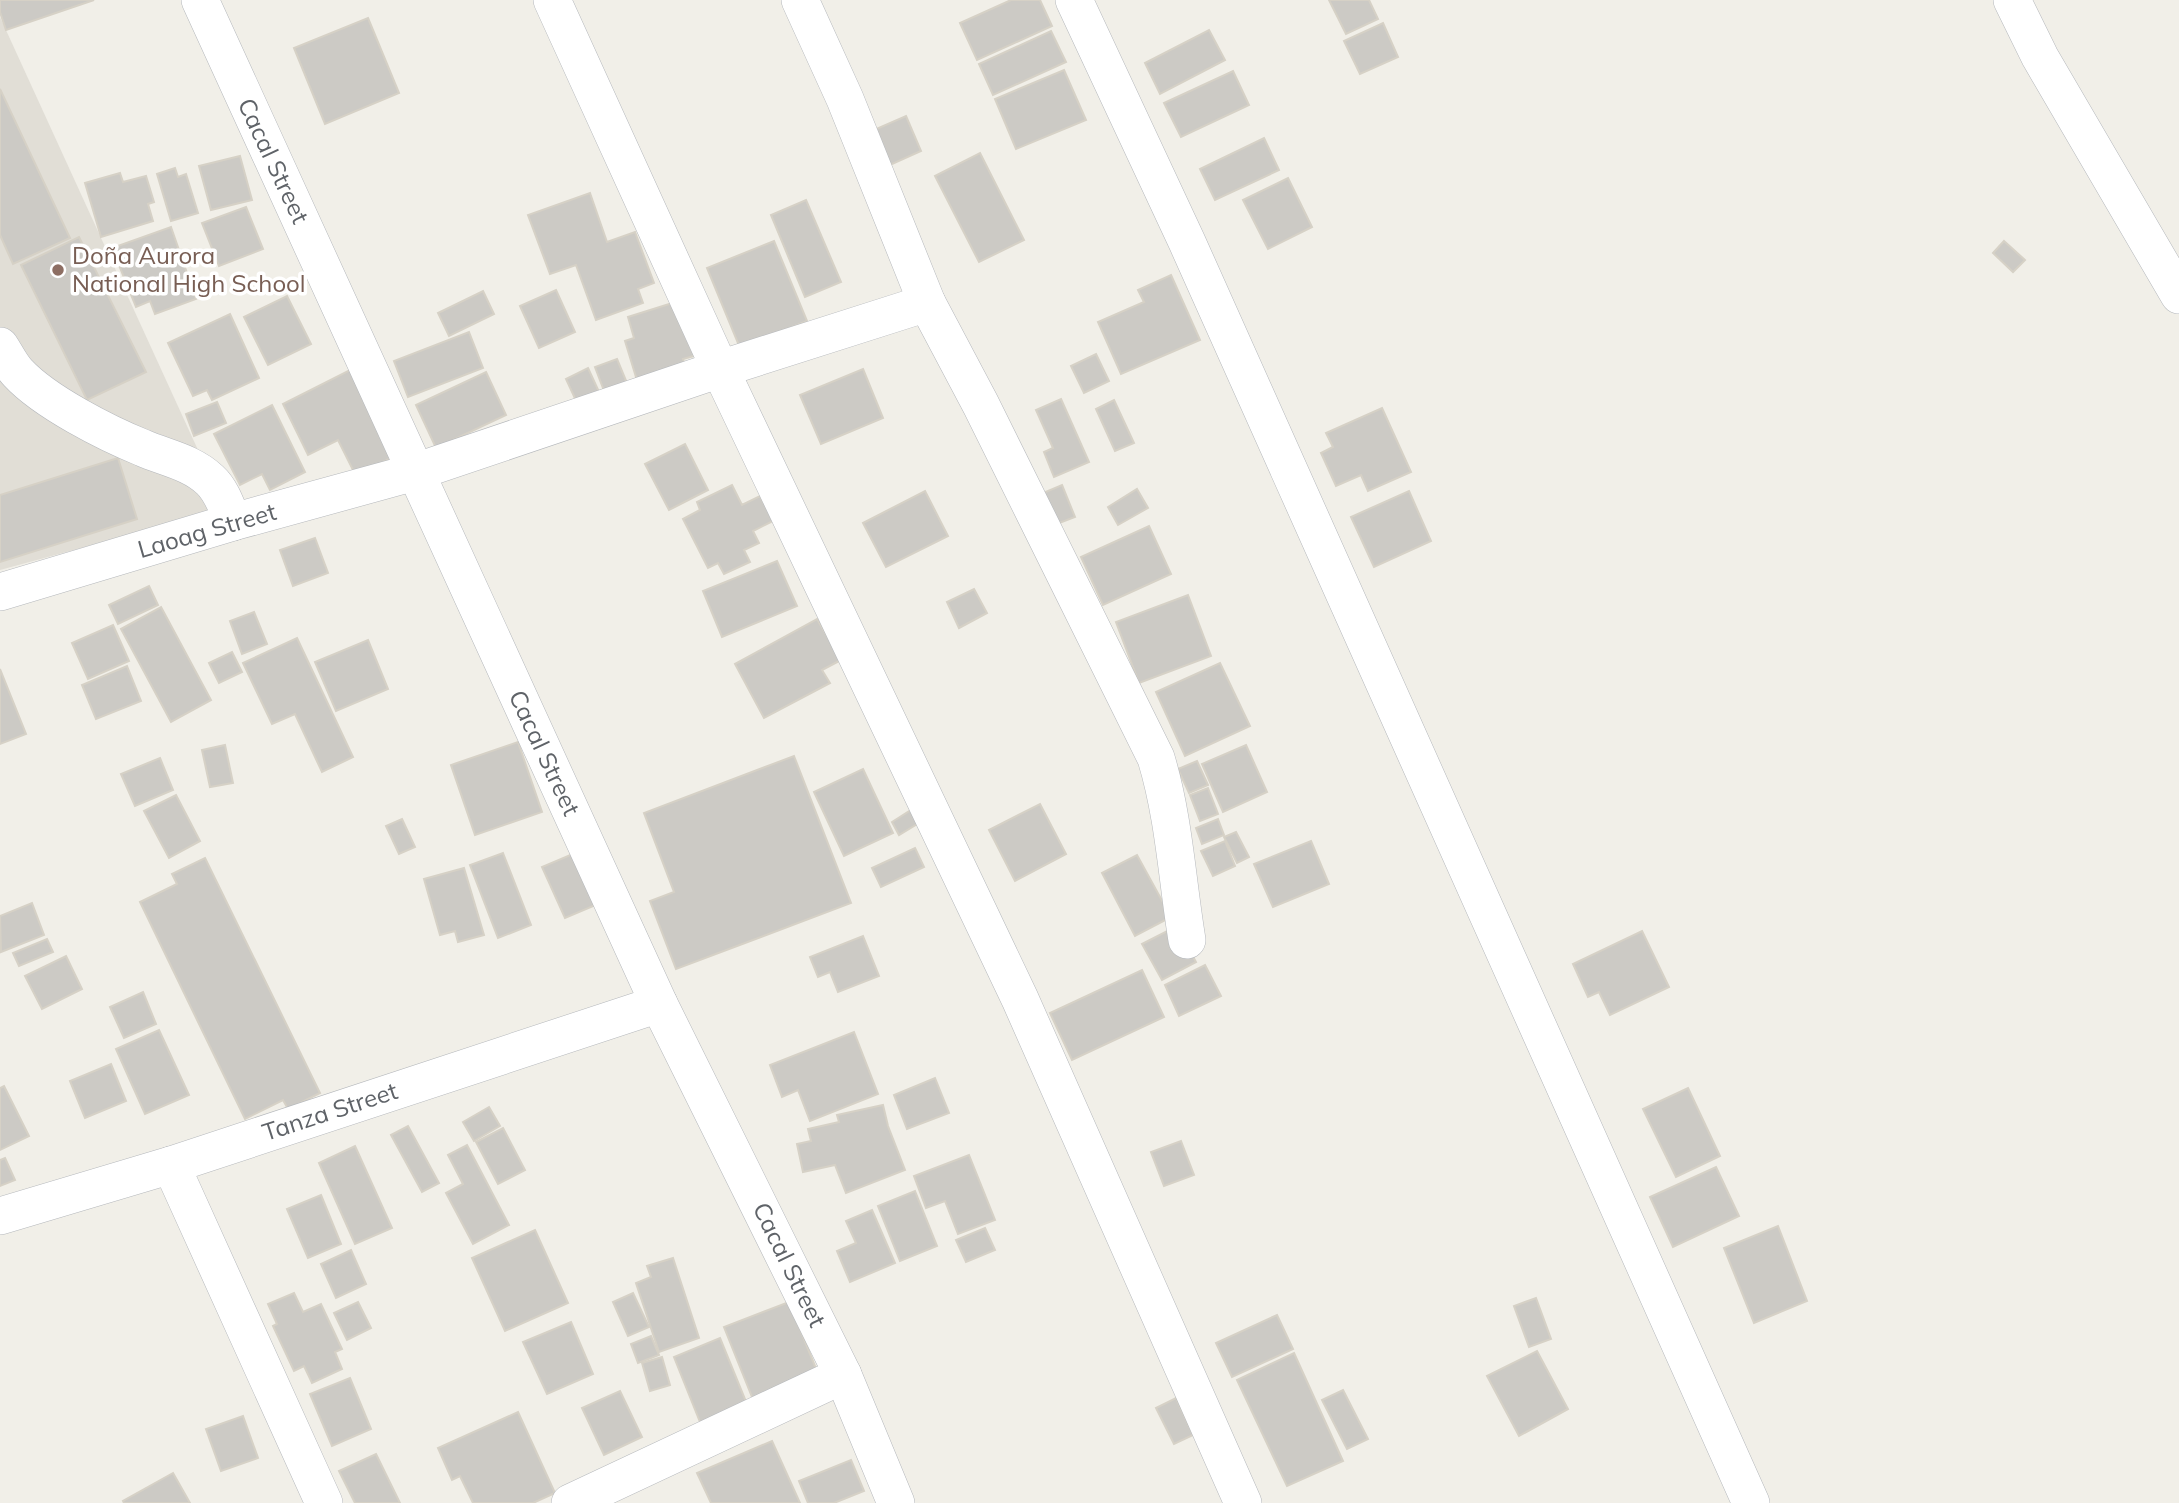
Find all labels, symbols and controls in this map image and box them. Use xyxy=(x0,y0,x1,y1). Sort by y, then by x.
street label: Cacal Street xyxy=(232,93,316,228)
place label: Doña Aurora National High School xyxy=(72,240,306,298)
marker: Doña Aurora National High School xyxy=(50,262,66,278)
street label: Laoag Street xyxy=(134,496,279,564)
street label: Cacal Street xyxy=(503,685,587,820)
street label: Tanza Street xyxy=(258,1075,401,1147)
street label: Cacal Street xyxy=(747,1197,833,1332)

